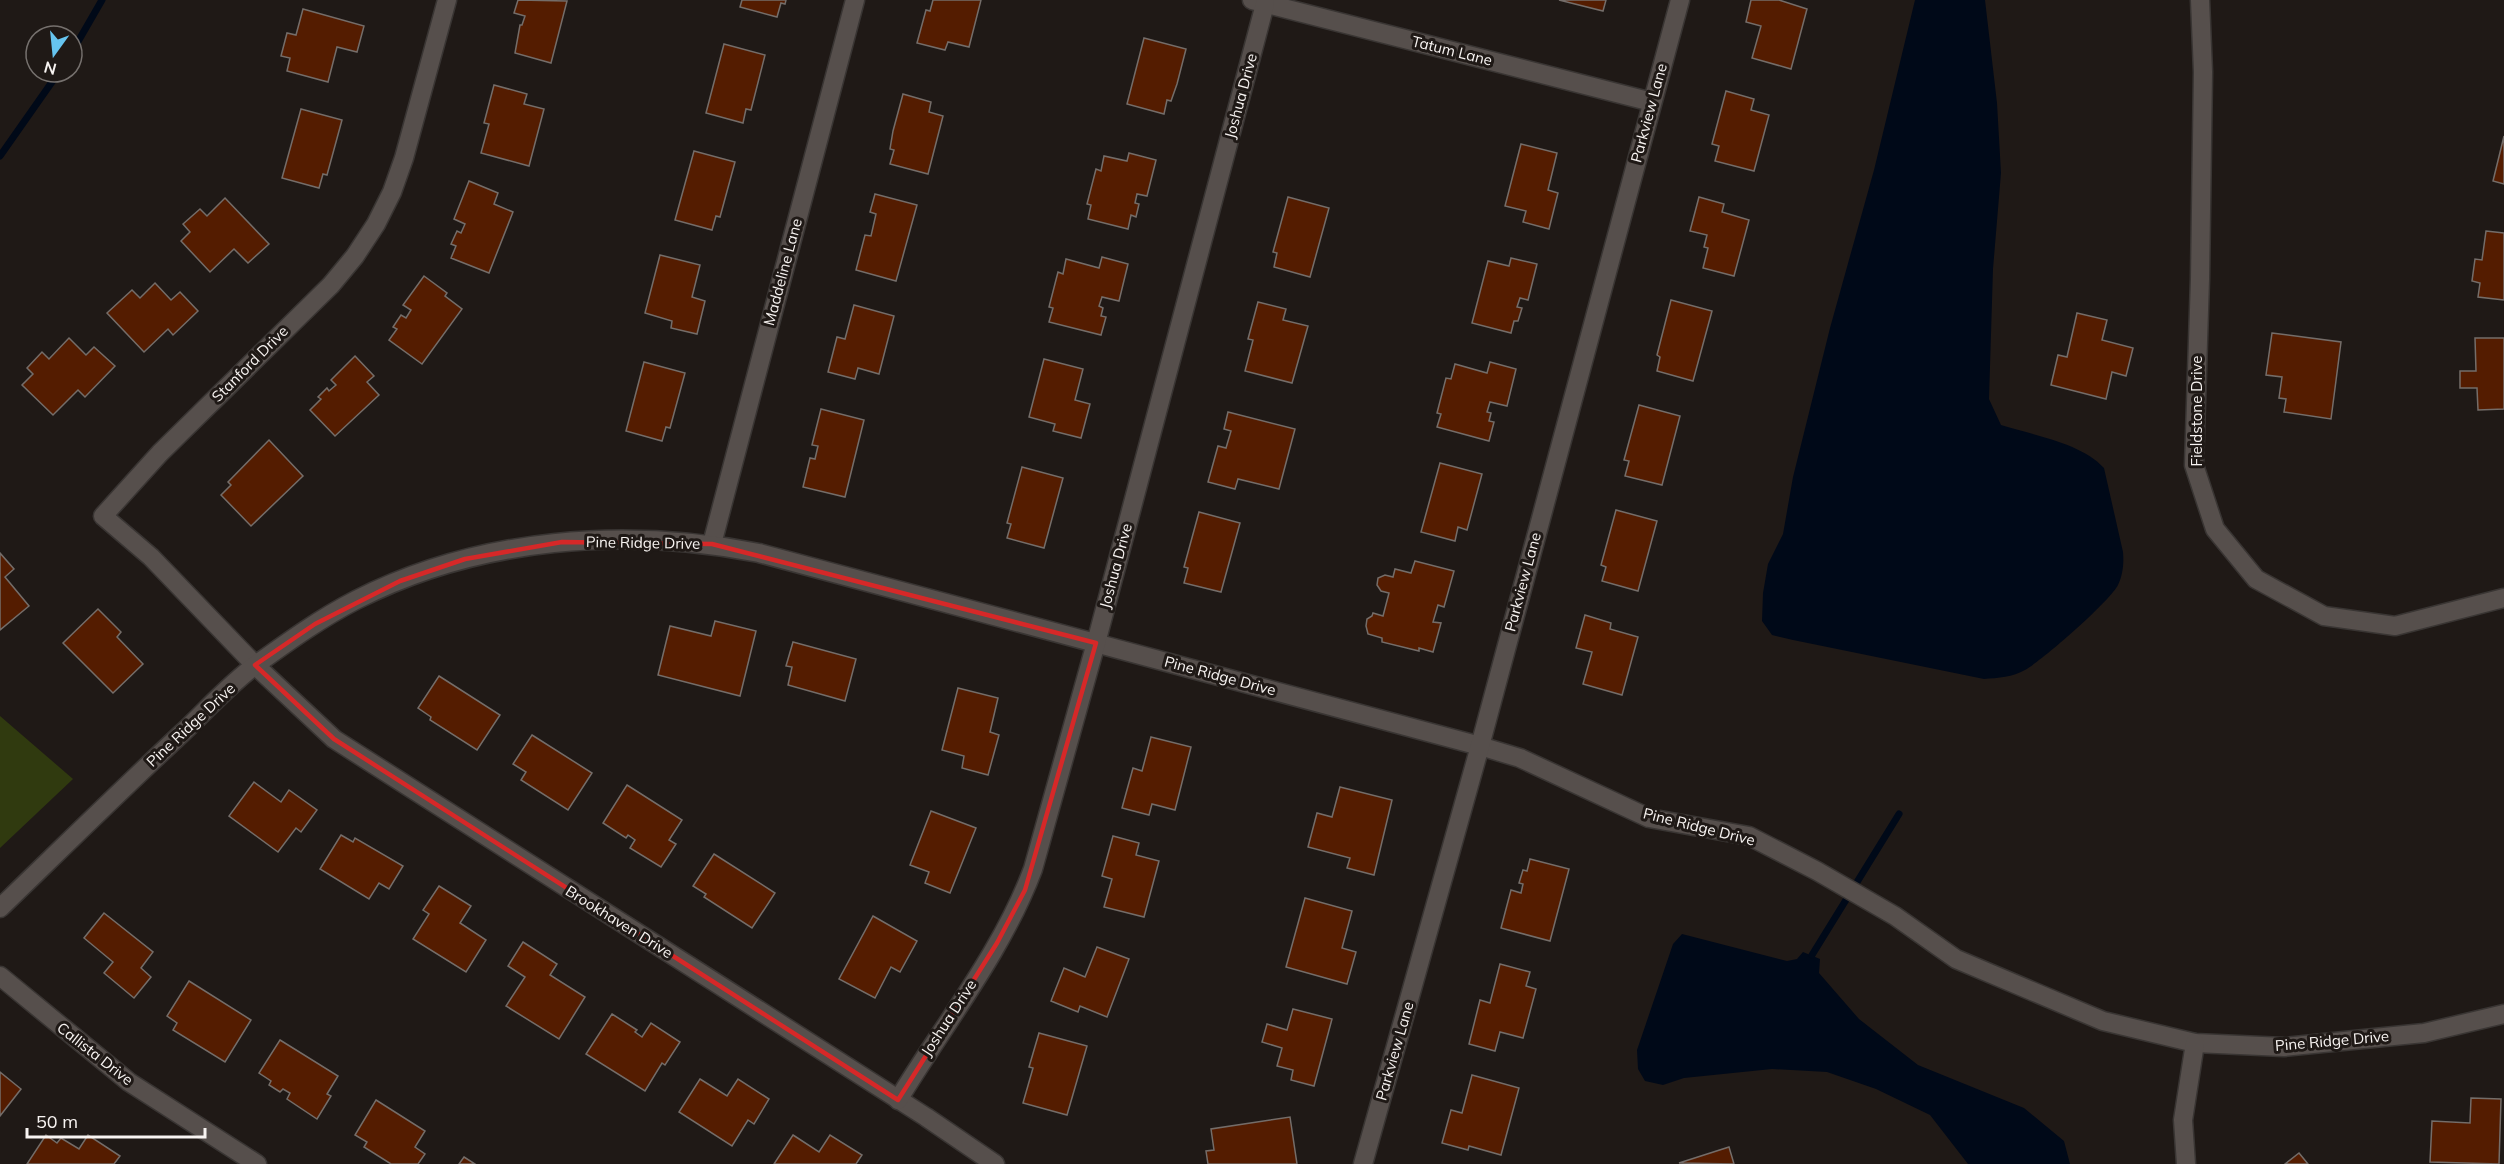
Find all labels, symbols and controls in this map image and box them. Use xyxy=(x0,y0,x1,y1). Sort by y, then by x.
north arrow xyxy=(24,24,84,84)
street label: Tatum Lane xyxy=(1410,31,1494,70)
street label: Joshua Drive xyxy=(1220,51,1261,141)
text: N xyxy=(42,57,59,80)
street label: Parkview Lane xyxy=(1626,61,1671,165)
street label: Maddeline Lane xyxy=(759,216,806,328)
street label: Stanford Drive xyxy=(207,321,292,406)
street label: Fieldstone Drive xyxy=(2187,356,2206,466)
street label: Joshua Drive xyxy=(1095,521,1136,611)
street label: Parkview Lane xyxy=(1500,530,1545,634)
street label: Pine Ridge Drive xyxy=(586,532,700,553)
street label: Pine Ridge Drive xyxy=(1162,652,1278,700)
street label: Pine Ridge Drive xyxy=(142,679,239,771)
street label: Pine Ridge Drive xyxy=(1641,803,1757,850)
street label: Brookhaven Drive xyxy=(562,881,676,962)
street label: Joshua Drive xyxy=(917,976,980,1060)
street label: Parkview Lane xyxy=(1371,999,1418,1103)
street label: Callista Drive xyxy=(53,1018,137,1089)
street label: Pine Ridge Drive xyxy=(2274,1026,2390,1055)
scale bar xyxy=(27,1101,206,1139)
text: 50 m xyxy=(36,1110,78,1133)

